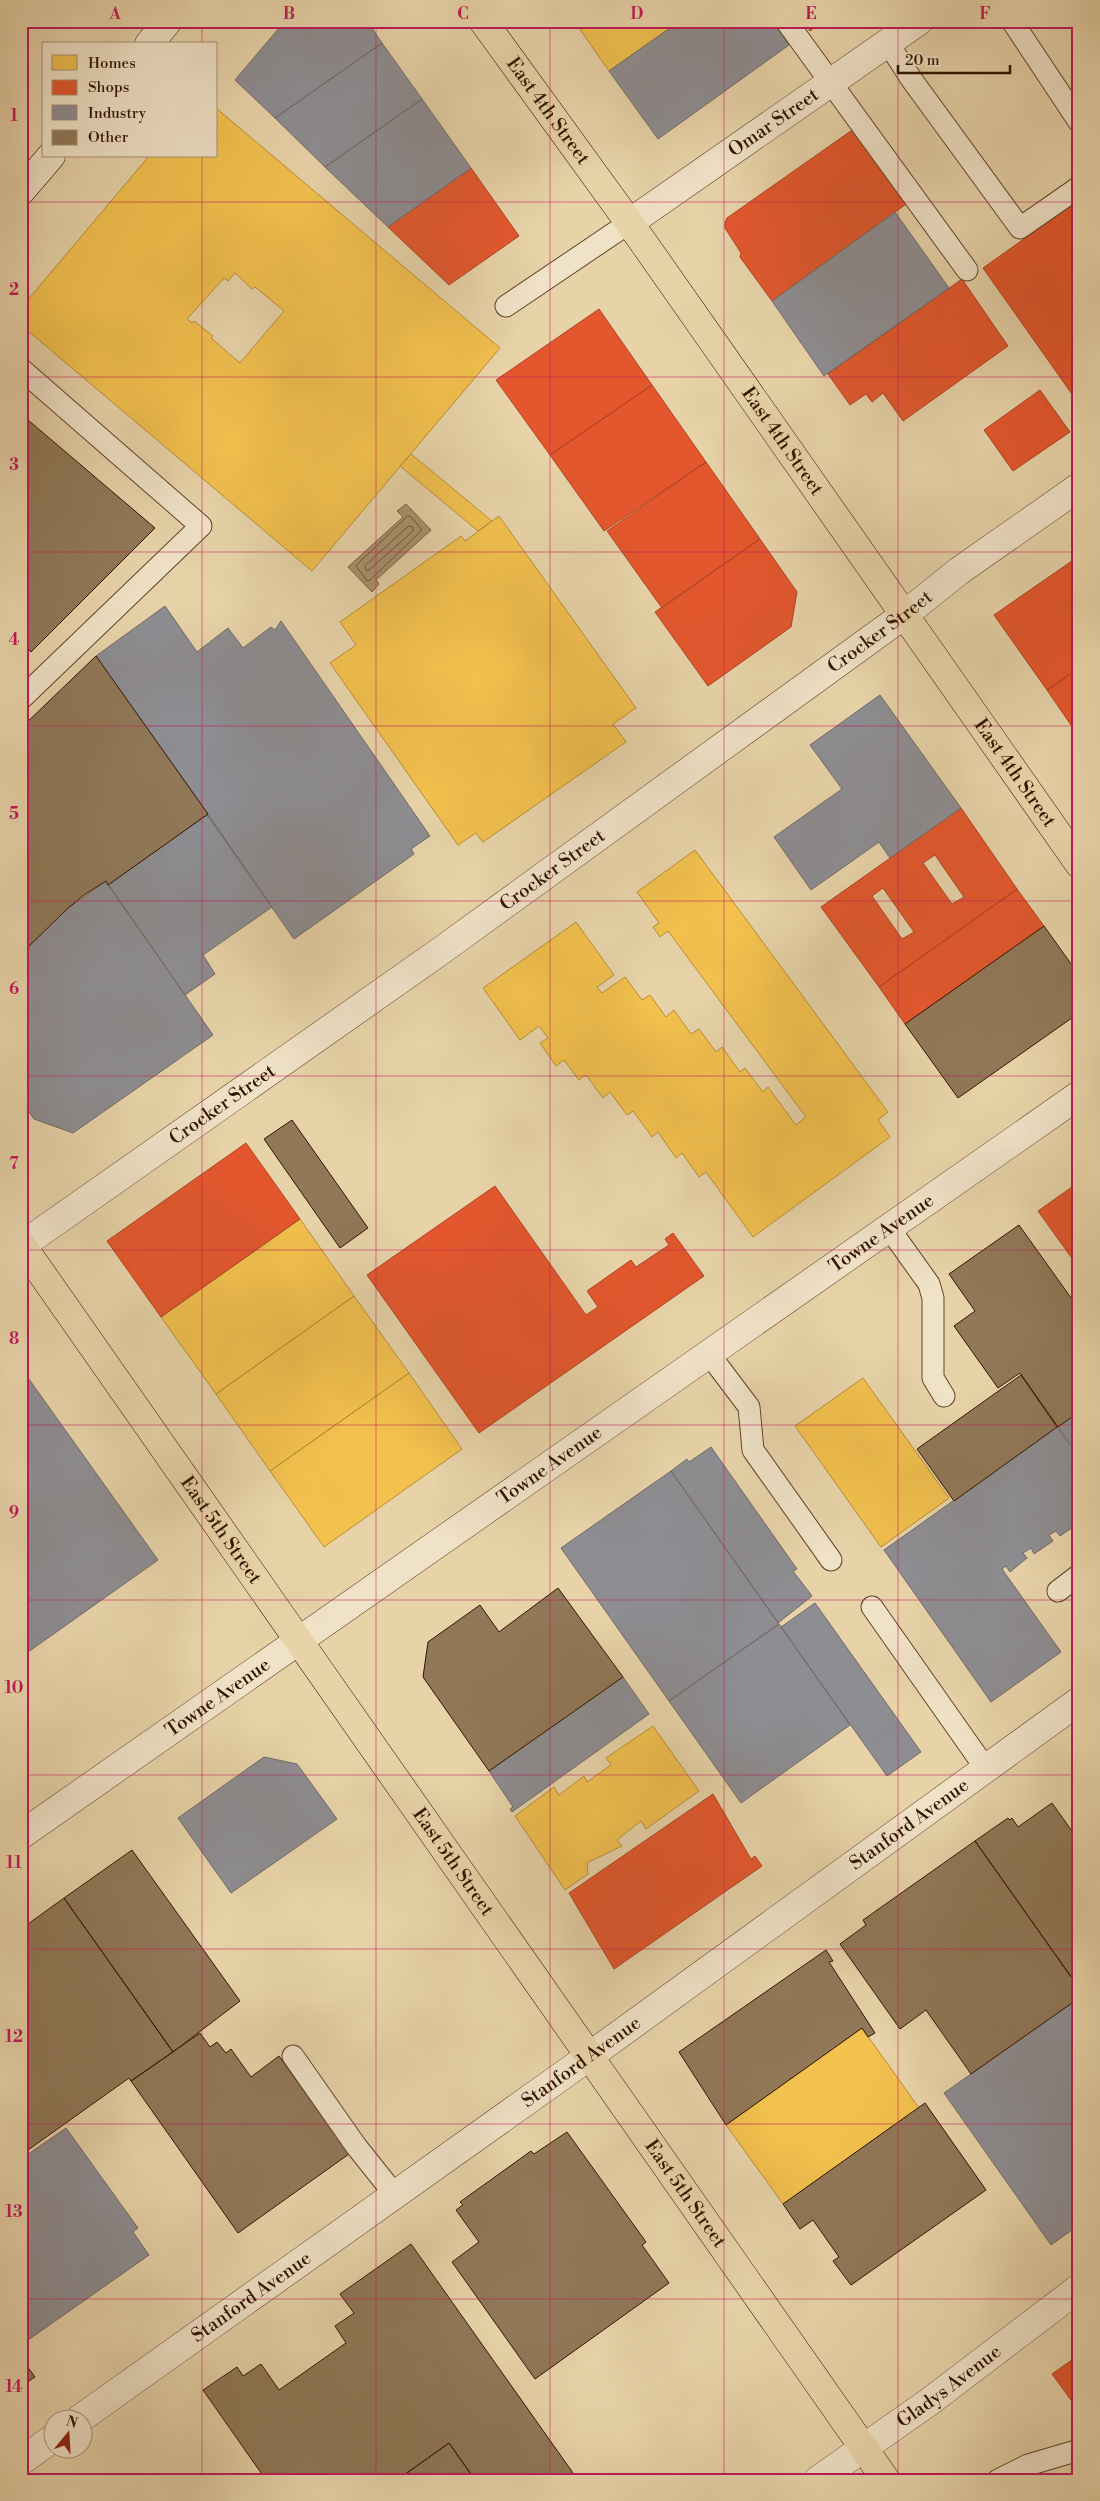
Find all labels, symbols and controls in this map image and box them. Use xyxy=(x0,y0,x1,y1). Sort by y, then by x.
text: A xyxy=(108,4,121,24)
text: B xyxy=(283,4,295,24)
text: C xyxy=(457,4,469,24)
text: D xyxy=(631,4,644,24)
text: E xyxy=(805,4,817,24)
text: F xyxy=(979,4,991,24)
legend xyxy=(42,42,218,158)
scale bar xyxy=(898,42,1010,74)
text: 20 m xyxy=(905,51,940,70)
street label: East 4th Street xyxy=(501,52,595,170)
text: Homes xyxy=(88,54,136,73)
text: Shops xyxy=(88,78,129,97)
street label: Omar Street xyxy=(724,82,824,162)
text: Industry xyxy=(88,104,147,123)
text: 1 xyxy=(10,106,18,126)
text: Other xyxy=(88,128,129,147)
text: 2 xyxy=(9,280,19,300)
street label: East 4th Street xyxy=(736,382,829,500)
text: 3 xyxy=(9,455,19,475)
street label: Crocker Street xyxy=(823,585,937,678)
text: 4 xyxy=(9,630,20,650)
street label: East 4th Street xyxy=(969,714,1061,832)
text: 5 xyxy=(9,804,19,824)
street label: Crocker Street xyxy=(495,824,610,916)
text: 6 xyxy=(9,979,19,999)
street label: Crocker Street xyxy=(164,1059,280,1150)
text: 7 xyxy=(9,1154,19,1174)
street label: Towne Avenue xyxy=(824,1188,939,1278)
text: 8 xyxy=(9,1329,19,1349)
street label: Towne Avenue xyxy=(492,1420,607,1510)
street label: East 5th Street xyxy=(175,1471,267,1589)
text: 9 xyxy=(9,1503,19,1523)
street label: Towne Avenue xyxy=(161,1652,275,1742)
text: 10 xyxy=(5,1678,23,1698)
street label: Stanford Avenue xyxy=(845,1773,973,1875)
street label: East 5th Street xyxy=(407,1803,500,1921)
text: 11 xyxy=(6,1853,22,1873)
street label: Stanford Avenue xyxy=(517,2011,646,2113)
text: 12 xyxy=(5,2027,23,2047)
street label: East 5th Street xyxy=(640,2135,732,2252)
text: 13 xyxy=(5,2202,23,2222)
street label: Stanford Avenue xyxy=(187,2246,316,2348)
street label: Gladys Avenue xyxy=(892,2339,1006,2433)
text: 14 xyxy=(5,2377,23,2397)
north arrow xyxy=(42,2408,92,2458)
text: N xyxy=(64,2412,80,2433)

